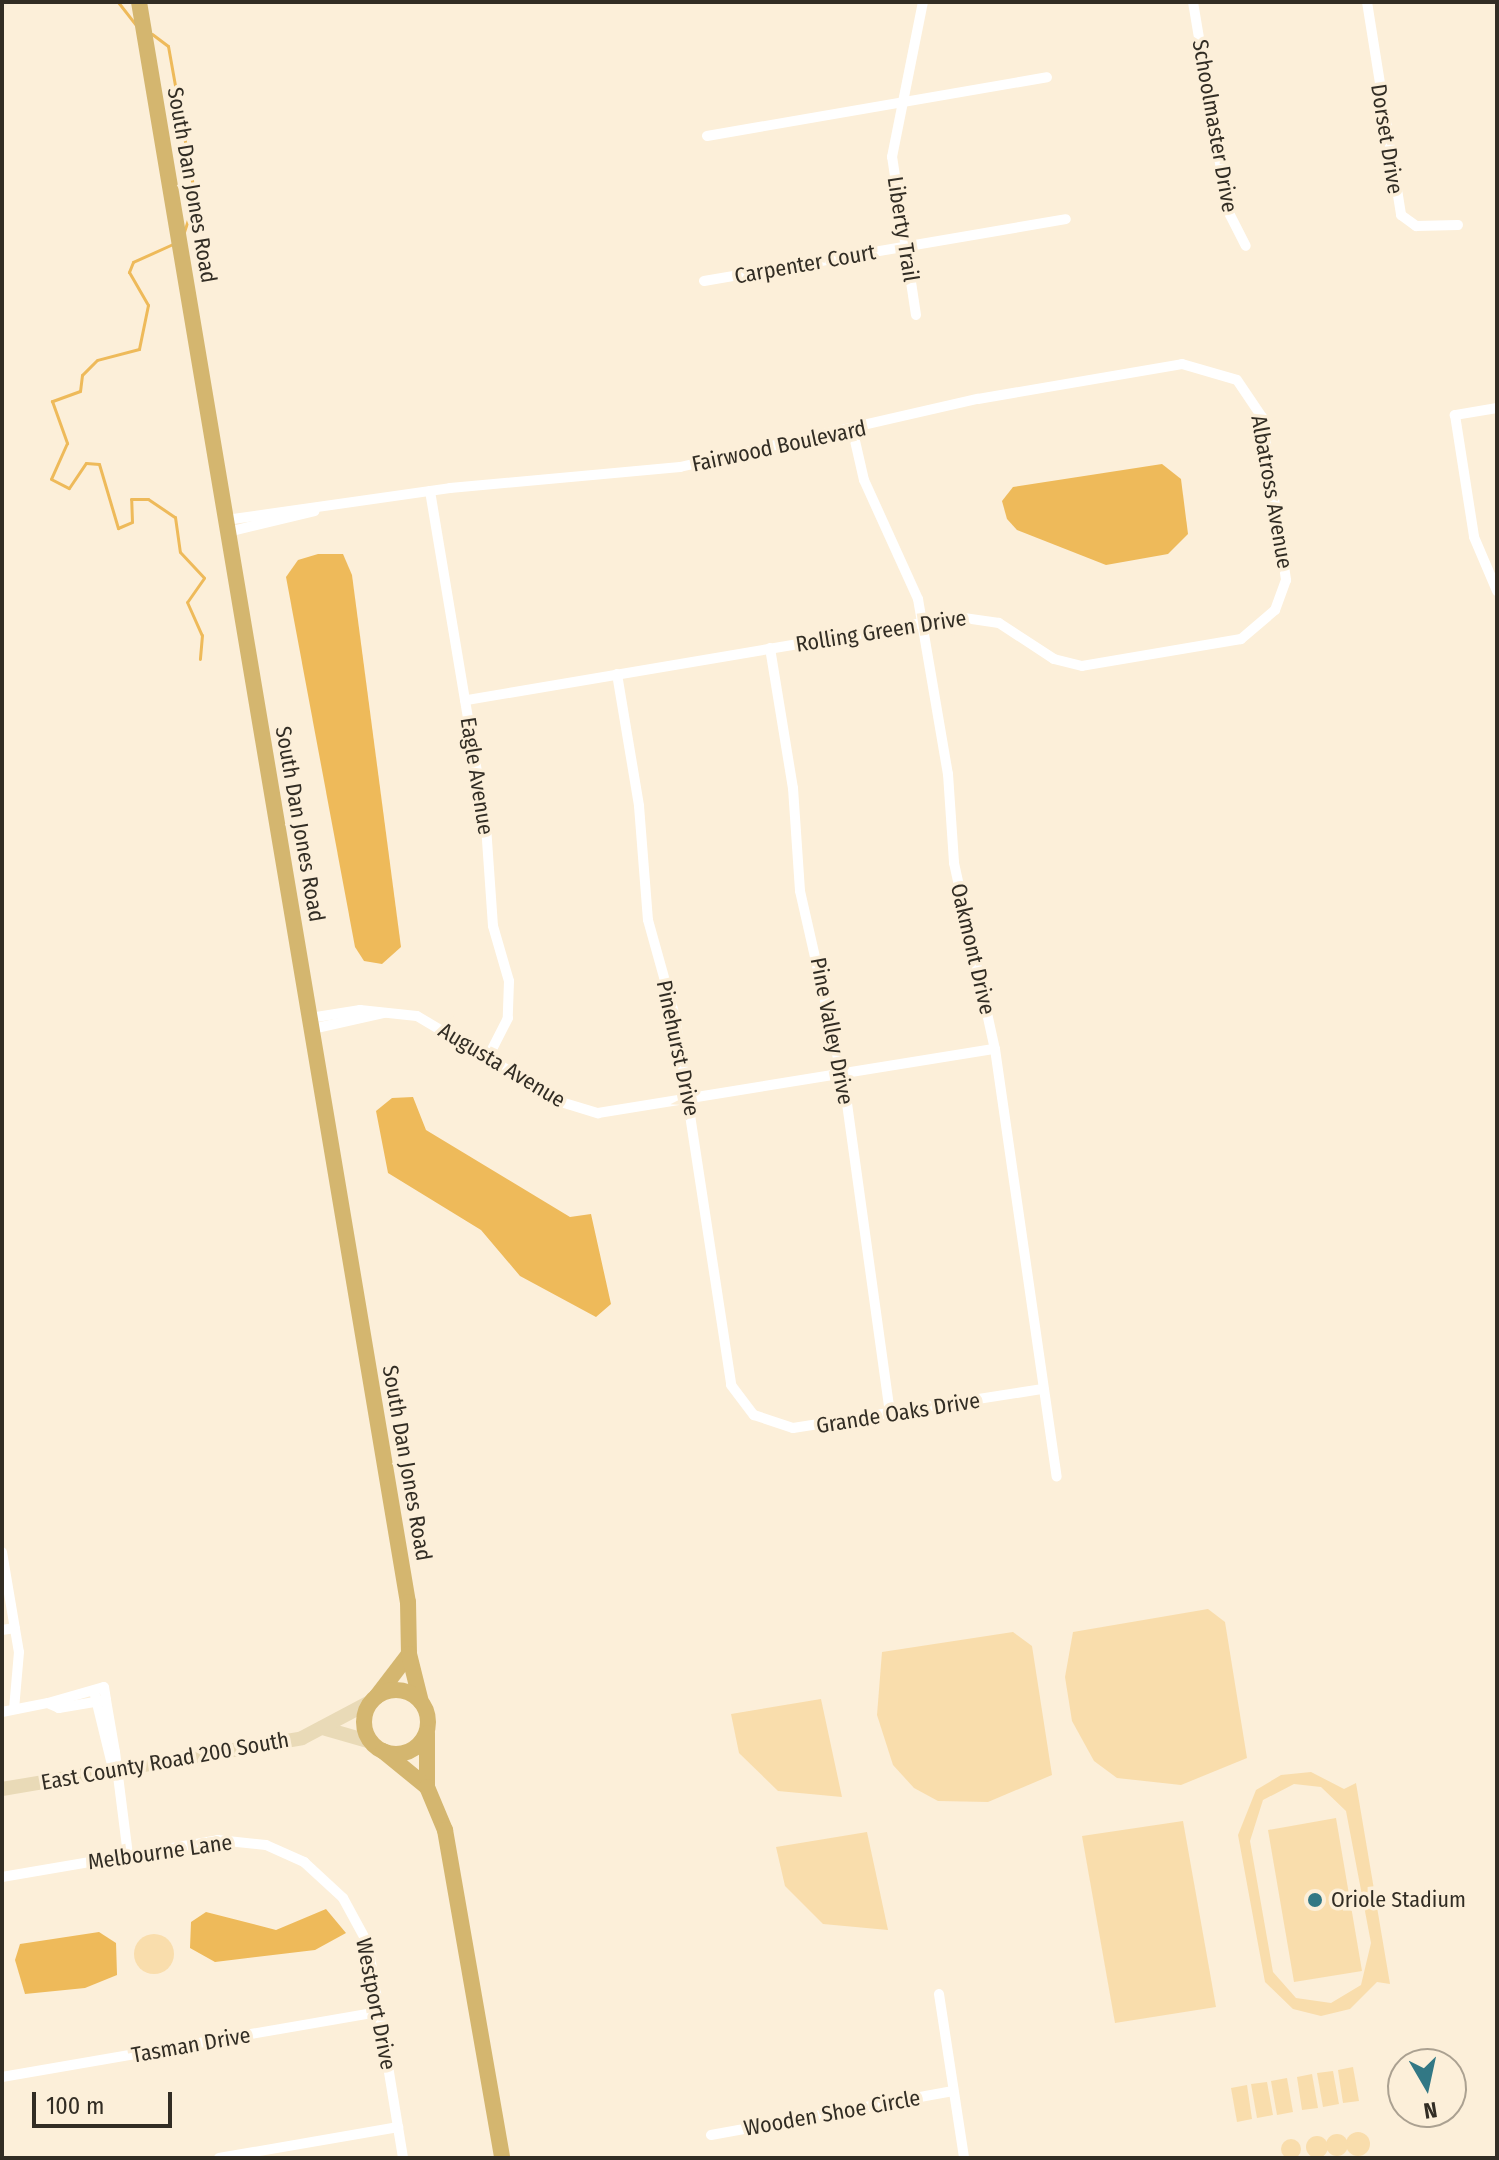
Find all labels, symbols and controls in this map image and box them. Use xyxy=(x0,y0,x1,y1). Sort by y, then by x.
street label: Schoolmaster Drive xyxy=(1187,38,1243,214)
street label: Dorset Drive xyxy=(1365,82,1409,196)
street label: South Dan Jones Road xyxy=(162,85,222,285)
street label: Liberty Trail xyxy=(882,174,924,284)
street label: Carpenter Court xyxy=(732,239,878,289)
street label: Albatross Avenue xyxy=(1246,413,1298,571)
street label: Fairwood Boulevard xyxy=(689,415,869,477)
street label: Rolling Green Drive xyxy=(794,604,968,658)
street label: Eagle Avenue xyxy=(455,715,499,837)
street label: South Dan Jones Road xyxy=(270,724,330,924)
street label: Oakmont Drive xyxy=(945,881,1001,1017)
street label: Pine Valley Drive xyxy=(805,955,859,1107)
street label: Pinehurst Drive xyxy=(651,978,705,1118)
street label: Augusta Avenue xyxy=(434,1017,570,1113)
street label: South Dan Jones Road xyxy=(377,1363,437,1563)
street label: Grande Oaks Drive xyxy=(814,1387,982,1439)
street label: East County Road 200 South xyxy=(39,1726,291,1796)
street label: Melbourne Lane xyxy=(86,1829,234,1875)
place label: Oriole Stadium xyxy=(1331,1887,1466,1913)
marker: Oriole Stadium xyxy=(1306,1891,1324,1909)
street label: Westport Drive xyxy=(350,1936,402,2072)
street label: Tasman Drive xyxy=(130,2022,252,2068)
north arrow xyxy=(1387,2048,1467,2128)
scale bar xyxy=(36,2076,176,2126)
street label: Wooden Shoe Circle xyxy=(742,2084,922,2142)
text: 100 m xyxy=(46,2092,104,2120)
text: N xyxy=(1422,2096,1439,2125)

